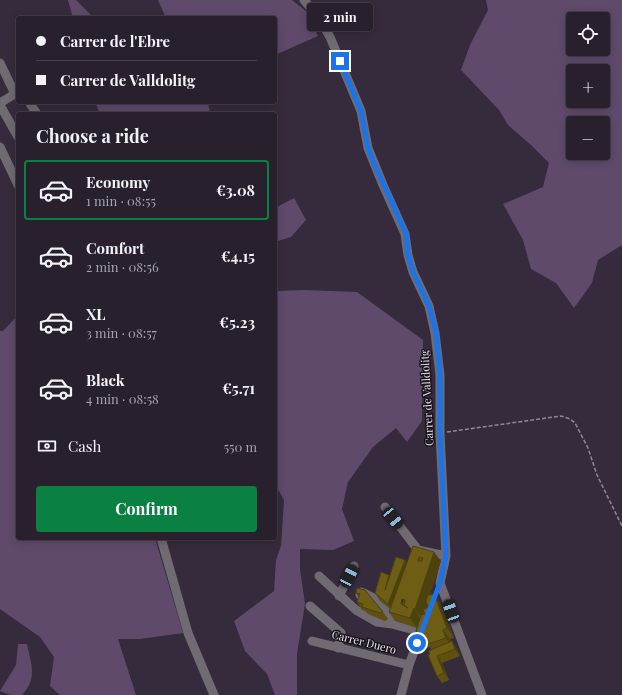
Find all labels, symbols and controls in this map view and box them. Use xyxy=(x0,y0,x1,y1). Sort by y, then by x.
callout: 2 min xyxy=(307,3,373,31)
text: 2 min xyxy=(323,8,357,25)
map controls xyxy=(566,12,610,160)
button: locate xyxy=(566,12,610,56)
text: Carrer de l'Ebre xyxy=(60,31,170,51)
route end xyxy=(331,52,349,70)
button: + xyxy=(566,64,610,108)
text: Carrer de Valldolitg xyxy=(60,70,195,90)
button: − xyxy=(566,116,610,160)
text: Choose a ride xyxy=(36,124,149,148)
icon: car xyxy=(38,172,74,208)
text: Economy xyxy=(86,172,150,192)
text: €3.08 xyxy=(216,180,255,200)
text: 1 min · 08:55 xyxy=(86,192,156,209)
icon: car xyxy=(38,238,74,274)
text: Comfort xyxy=(86,238,144,258)
text: €4.15 xyxy=(221,246,255,266)
text: 2 min · 08:56 xyxy=(86,258,159,275)
icon: car xyxy=(38,304,74,340)
text: XL xyxy=(86,304,106,324)
text: €5.23 xyxy=(219,312,255,332)
text: 3 min · 08:57 xyxy=(86,324,157,341)
street label: Carrer de Valldolitg xyxy=(416,350,437,446)
icon: car xyxy=(38,370,74,406)
text: Black xyxy=(86,370,125,390)
text: €5.71 xyxy=(222,378,255,398)
text: 4 min · 08:58 xyxy=(86,390,159,407)
icon: cash xyxy=(36,435,58,457)
text: Cash xyxy=(68,436,101,456)
text: 550 m xyxy=(224,438,257,455)
button: Confirm xyxy=(36,486,257,532)
car xyxy=(381,505,405,531)
car xyxy=(338,563,360,589)
car xyxy=(441,598,461,624)
street label: Carrer Duero xyxy=(330,626,398,657)
route start xyxy=(408,634,426,652)

